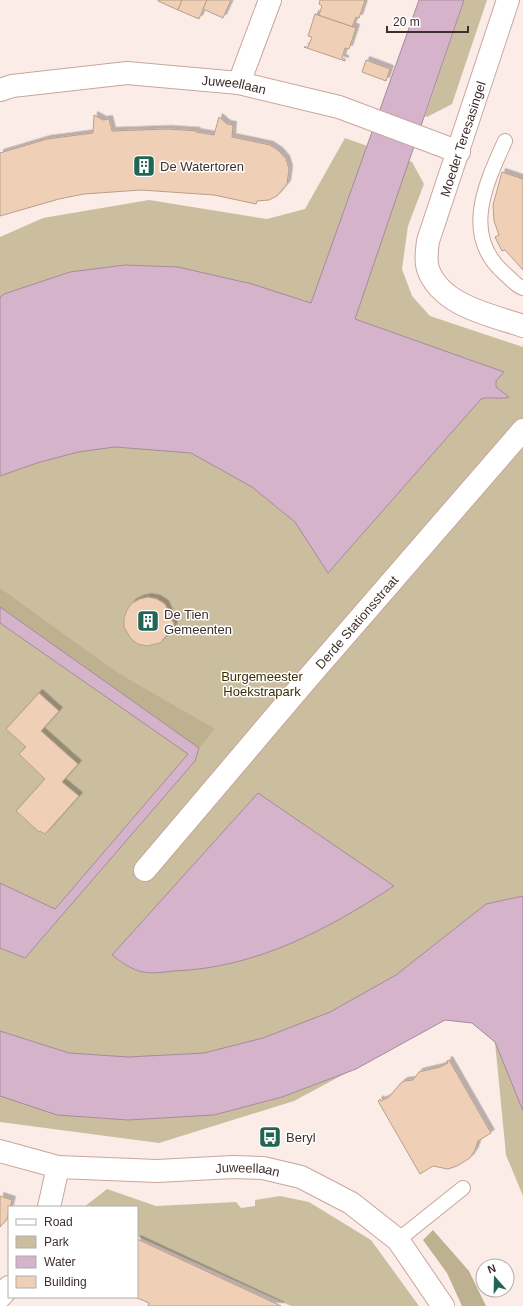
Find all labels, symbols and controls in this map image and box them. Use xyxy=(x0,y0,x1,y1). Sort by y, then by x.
scale bar xyxy=(387,8,468,34)
text: 20 m xyxy=(393,15,420,29)
street label: Juweellaan xyxy=(201,72,268,97)
street label: Moeder Teresasingel xyxy=(437,79,489,199)
building icon: De Watertoren xyxy=(131,153,157,179)
place label: De Watertoren xyxy=(160,159,244,174)
street label: Derde Stationsstraat xyxy=(312,572,401,672)
place label: De Tien Gemeenten xyxy=(164,607,232,637)
building icon: De Tien Gemeenten xyxy=(135,608,161,634)
park label: Burgemeester Hoekstrapark xyxy=(221,669,303,699)
bus stop icon: Beryl xyxy=(257,1124,283,1150)
place label: Beryl xyxy=(286,1130,316,1145)
street label: Juweellaan xyxy=(215,1159,281,1179)
legend xyxy=(8,1206,138,1298)
text: Road xyxy=(44,1215,73,1229)
text: Park xyxy=(44,1235,70,1249)
text: Water xyxy=(44,1255,76,1269)
north arrow xyxy=(475,1258,515,1298)
text: N xyxy=(486,1262,497,1276)
text: Building xyxy=(44,1275,87,1289)

